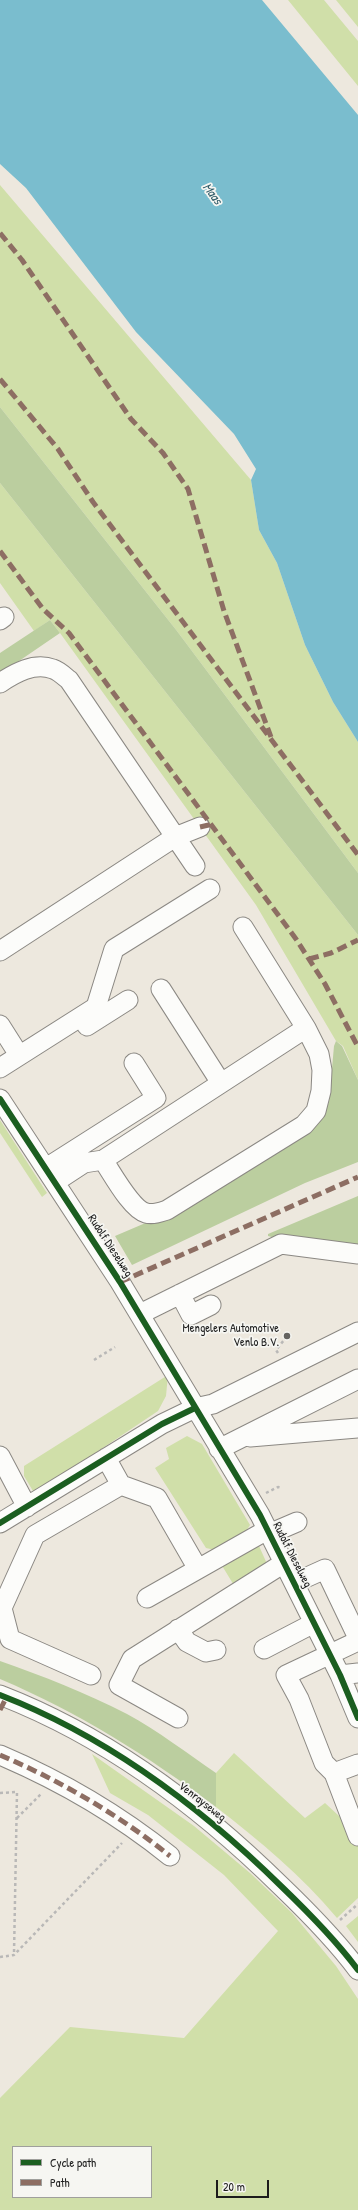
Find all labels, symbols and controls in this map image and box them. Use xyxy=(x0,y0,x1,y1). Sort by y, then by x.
water label: Maas xyxy=(199,180,225,208)
street label: Rudolf Dieselweg xyxy=(85,1212,135,1280)
place label: Mengelers Automotive Venlo B.V. xyxy=(183,1322,279,1350)
marker: Mengelers Automotive Venlo B.V. xyxy=(282,1331,292,1341)
street label: Rudolf Dieselweg xyxy=(269,1520,315,1590)
street label: Venrayseweg xyxy=(175,1779,229,1825)
legend xyxy=(12,2146,152,2198)
text: Cycle path xyxy=(50,2154,96,2171)
scale bar xyxy=(218,2172,271,2198)
text: Path xyxy=(50,2174,70,2191)
text: 20 m xyxy=(223,2178,245,2195)

